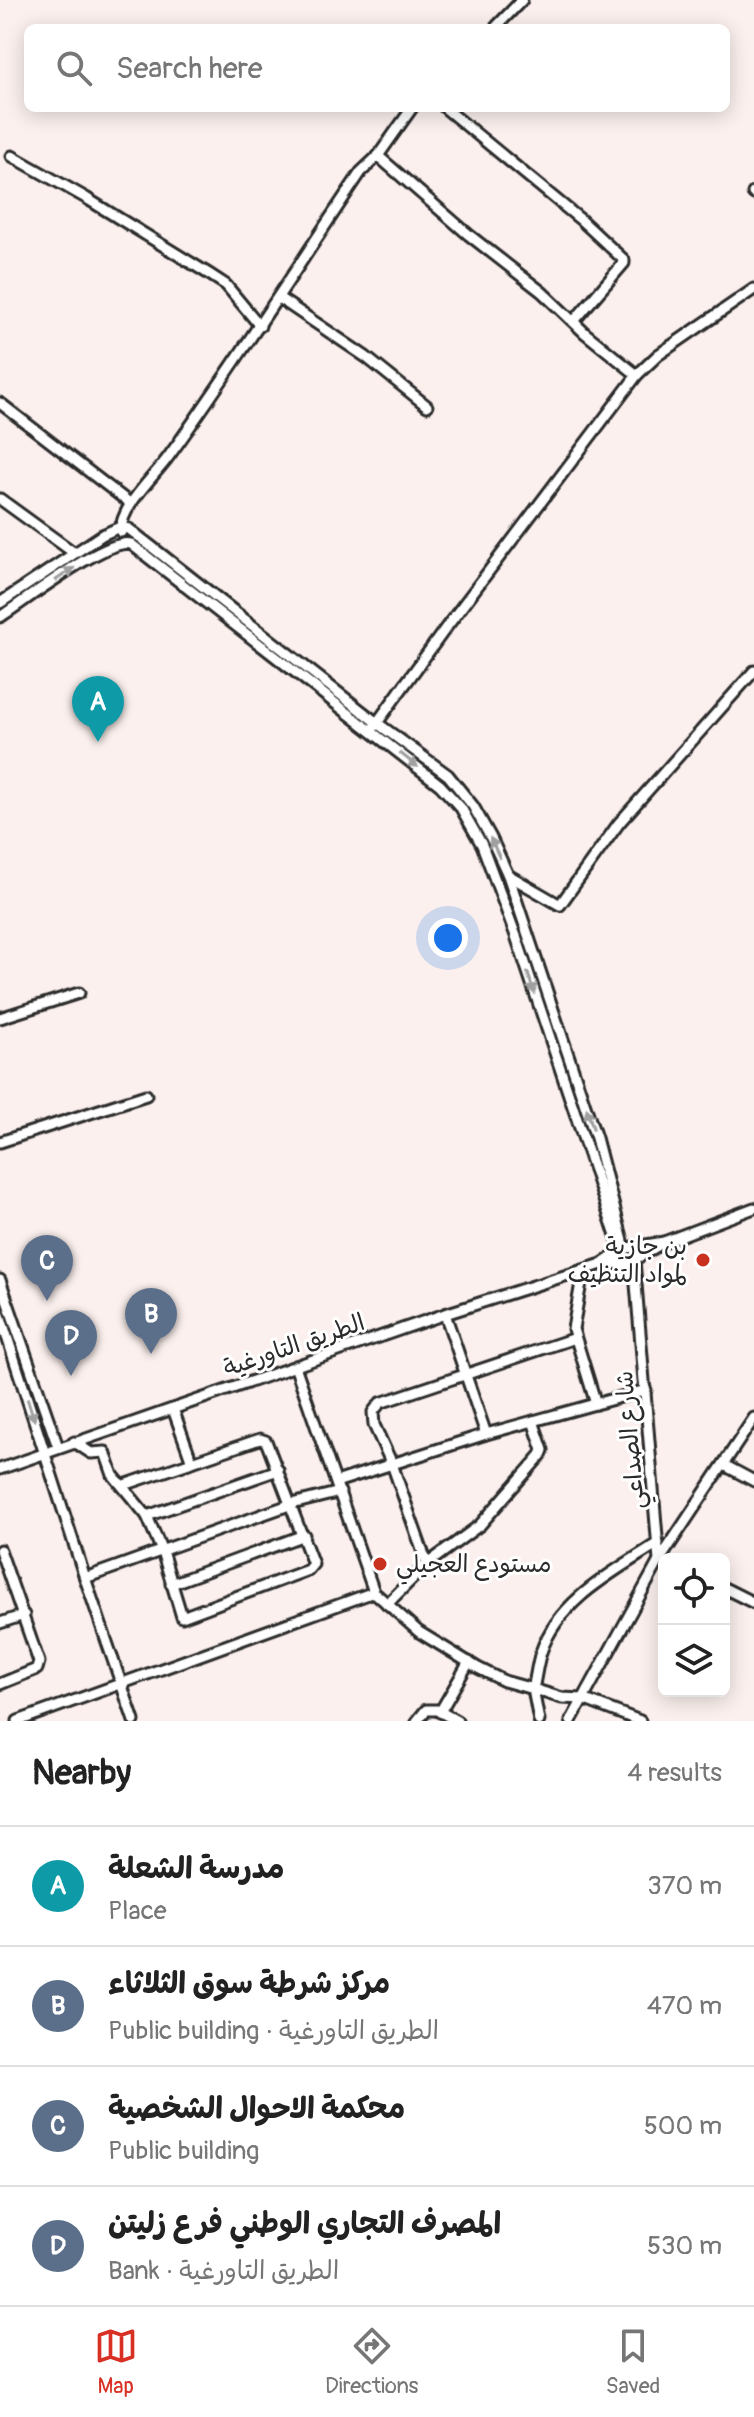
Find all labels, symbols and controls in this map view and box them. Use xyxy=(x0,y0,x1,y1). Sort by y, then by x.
search box xyxy=(24,24,730,112)
icon: search xyxy=(52,46,96,90)
text: Search here xyxy=(116,50,263,87)
one-way arrow xyxy=(54,567,75,582)
pin: A xyxy=(72,676,124,742)
one-way arrow xyxy=(399,752,419,768)
one-way arrow xyxy=(488,836,502,859)
your location xyxy=(428,918,468,958)
one-way arrow xyxy=(526,971,538,995)
one-way arrow xyxy=(583,1107,596,1131)
place label: بن جازية لمواد التنظيف xyxy=(568,1232,687,1289)
pin: C xyxy=(21,1235,73,1301)
marker: بن جازية لمواد التنظيف xyxy=(694,1251,712,1269)
pin: B xyxy=(125,1288,177,1354)
street label: الطريق التاورغية xyxy=(220,1308,369,1383)
pin: D xyxy=(45,1310,97,1376)
street label: شارع الصداعي xyxy=(610,1369,657,1510)
one-way arrow xyxy=(26,1399,38,1423)
place label: مستودع العجيلي xyxy=(396,1550,552,1585)
map controls xyxy=(658,1553,730,1697)
button: locate xyxy=(658,1553,730,1625)
marker: مستودع العجيلي xyxy=(371,1555,389,1573)
button: layers xyxy=(658,1625,730,1697)
text: Nearby xyxy=(32,1752,131,1795)
text: 4 results xyxy=(627,1757,722,1789)
text: مدرسة الشعلة xyxy=(108,1850,285,1887)
text: A xyxy=(50,1870,66,1902)
text: 370 m xyxy=(647,1870,722,1902)
text: Place xyxy=(108,1895,167,1927)
text: مركز شرطة سوق الثلاثاء xyxy=(108,1965,390,2002)
text: B xyxy=(51,1990,65,2022)
text: 470 m xyxy=(647,1990,722,2022)
text: Public building · الطريق التاورغية xyxy=(108,2015,439,2047)
text: محكمة الاحوال الشخصية xyxy=(108,2090,405,2127)
text: C xyxy=(50,2110,66,2142)
text: 500 m xyxy=(644,2110,722,2142)
text: Public building xyxy=(108,2135,259,2167)
text: المصرف التجاري الوطني فرع زليتن xyxy=(108,2205,501,2242)
text: D xyxy=(50,2230,66,2262)
text: 530 m xyxy=(647,2230,722,2262)
text: Bank · الطريق التاورغية xyxy=(108,2255,339,2287)
tab: Map xyxy=(94,2324,138,2400)
tab: Directions xyxy=(325,2324,418,2400)
tab: Saved xyxy=(606,2324,660,2400)

